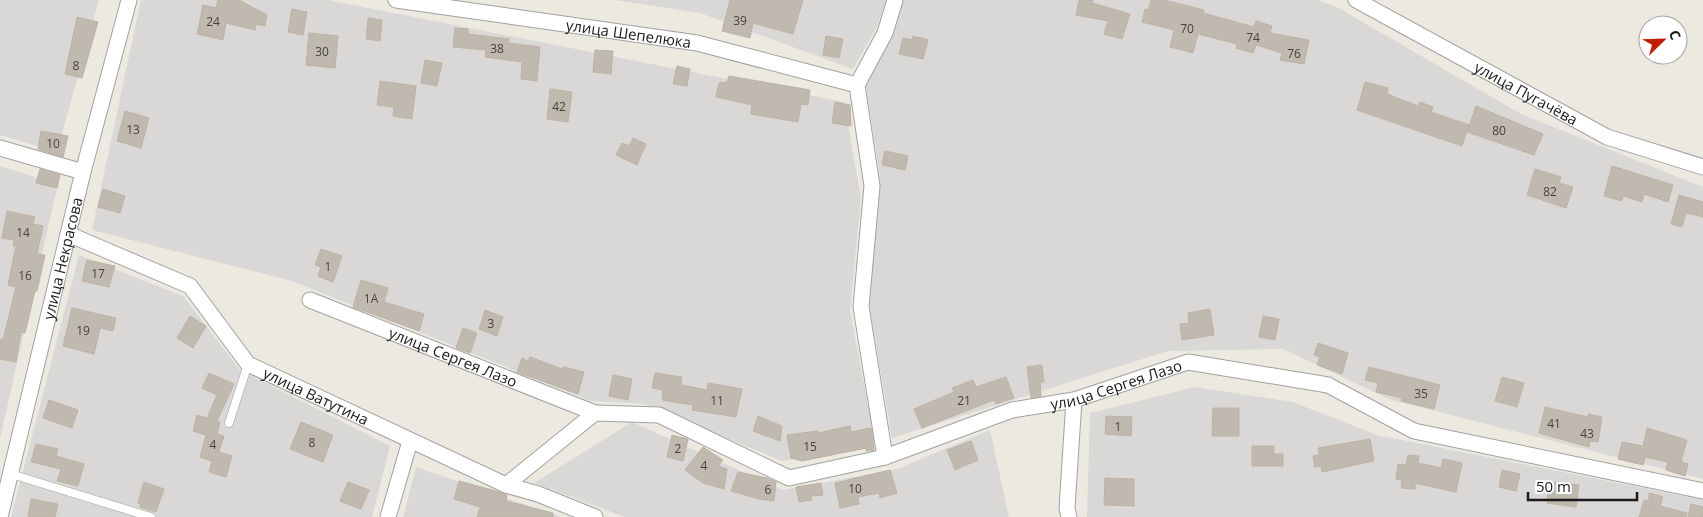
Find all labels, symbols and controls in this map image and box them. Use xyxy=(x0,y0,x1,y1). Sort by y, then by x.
house number: 39 xyxy=(733,12,747,29)
house number: 24 xyxy=(206,13,220,30)
street label: улица Шепелюка xyxy=(565,14,692,52)
north arrow xyxy=(1638,15,1688,65)
house number: 70 xyxy=(1180,20,1194,37)
text: С xyxy=(1665,27,1686,43)
house number: 74 xyxy=(1246,29,1260,46)
house number: 38 xyxy=(490,40,504,57)
house number: 30 xyxy=(315,43,329,60)
house number: 76 xyxy=(1287,45,1301,62)
house number: 8 xyxy=(73,57,80,74)
street label: улица Пугачёва xyxy=(1471,57,1582,129)
house number: 42 xyxy=(552,98,566,115)
house number: 13 xyxy=(126,121,140,138)
house number: 80 xyxy=(1492,122,1506,139)
house number: 10 xyxy=(46,135,60,152)
house number: 82 xyxy=(1543,183,1557,200)
street label: улица Некрасова xyxy=(38,195,87,322)
house number: 14 xyxy=(16,224,30,241)
house number: 1 xyxy=(325,258,331,275)
house number: 17 xyxy=(91,265,105,282)
house number: 16 xyxy=(18,267,32,284)
house number: 1А xyxy=(364,290,379,307)
house number: 3 xyxy=(488,315,495,332)
house number: 19 xyxy=(76,322,90,339)
street label: улица Сергея Лазо xyxy=(386,322,520,391)
street label: улица Сергея Лазо xyxy=(1049,355,1184,414)
street label: улица Ватутина xyxy=(260,363,372,429)
house number: 35 xyxy=(1414,385,1428,402)
house number: 11 xyxy=(710,392,724,409)
house number: 21 xyxy=(957,392,971,409)
house number: 41 xyxy=(1547,415,1561,432)
house number: 1 xyxy=(1115,418,1121,435)
house number: 43 xyxy=(1580,425,1594,442)
house number: 8 xyxy=(309,434,316,451)
house number: 4 xyxy=(210,436,217,453)
house number: 15 xyxy=(803,438,817,455)
house number: 2 xyxy=(675,440,682,457)
house number: 4 xyxy=(701,457,708,474)
scale bar xyxy=(1528,470,1637,502)
text: 50 m xyxy=(1536,476,1571,496)
house number: 10 xyxy=(848,480,862,497)
house number: 6 xyxy=(765,481,772,498)

